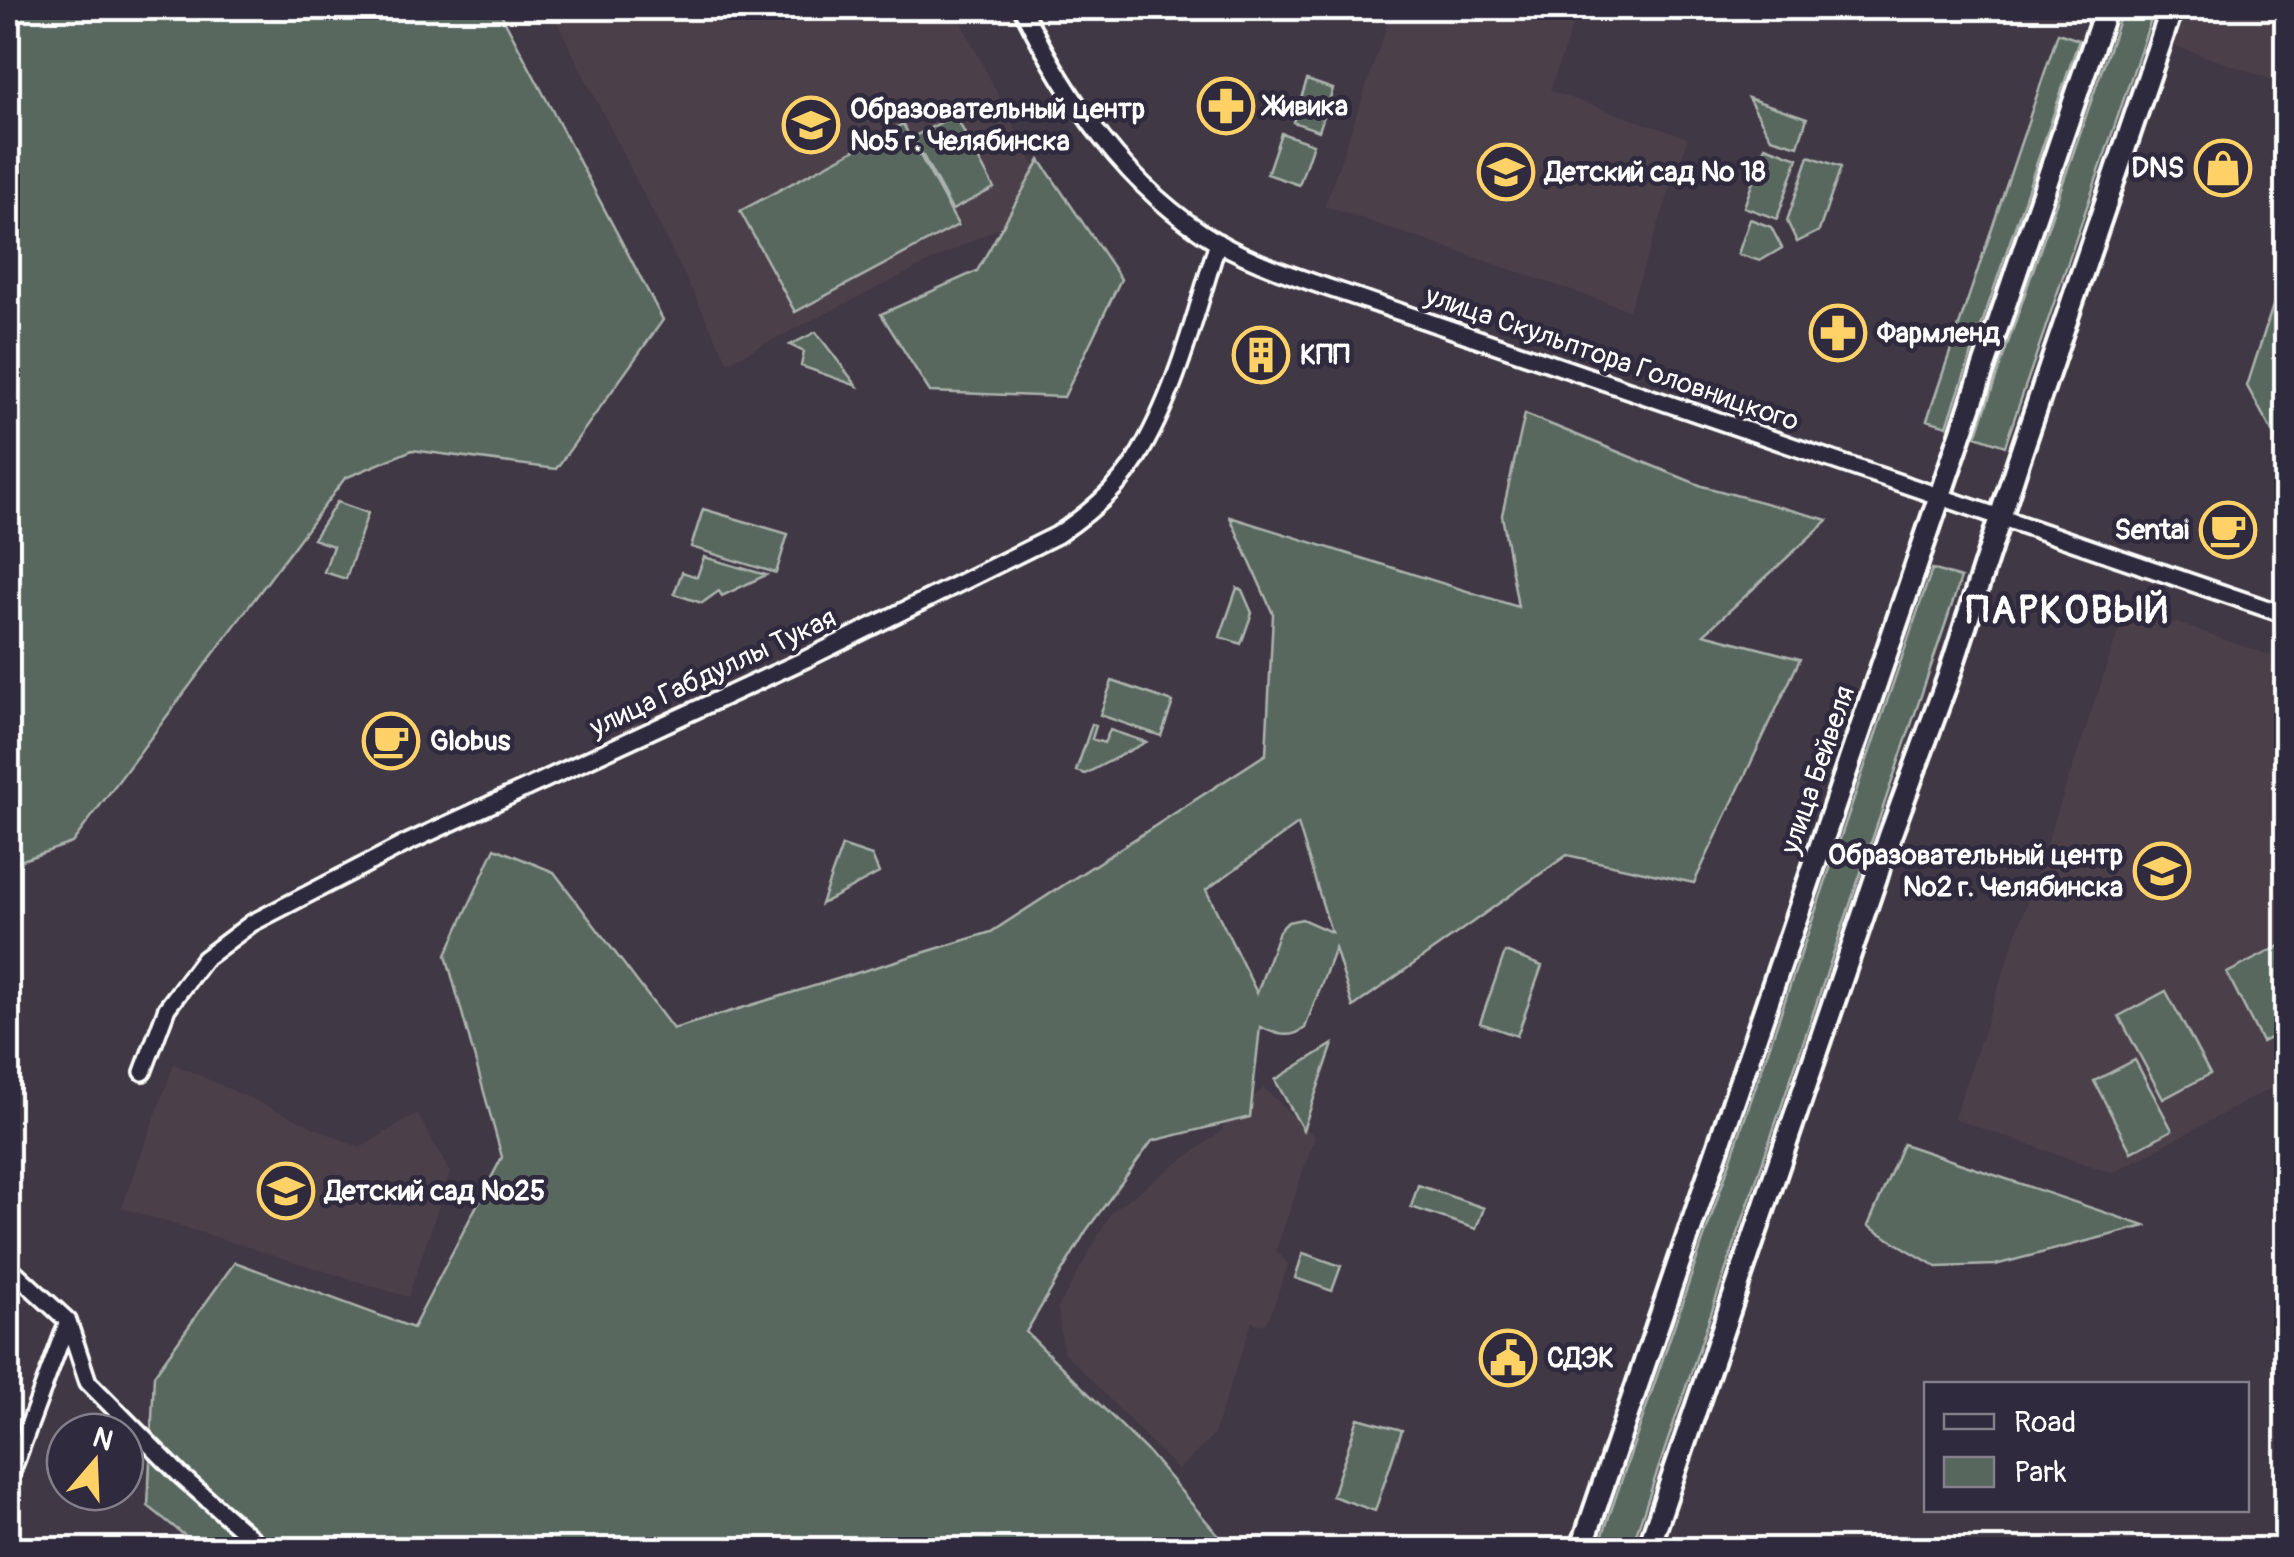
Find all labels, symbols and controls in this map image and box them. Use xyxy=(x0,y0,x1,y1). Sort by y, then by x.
pharmacy icon: Живика xyxy=(1196,76,1256,136)
place label: Живика xyxy=(1260,89,1348,124)
place label: Образовательный центр №5 г. Челябинска xyxy=(850,92,1145,159)
school or university icon: Образовательный центр №5 г. Челябинска xyxy=(781,95,841,155)
shop icon: DNS xyxy=(2193,138,2253,198)
school or university icon: Детский сад № 18 xyxy=(1476,142,1536,202)
place label: DNS xyxy=(2131,151,2184,186)
place label: Детский сад № 18 xyxy=(1543,155,1766,190)
street label: улица Скульптора Головницкого xyxy=(1420,278,1803,439)
pharmacy icon: Фармленд xyxy=(1808,303,1868,363)
place label: Фармленд xyxy=(1876,316,2001,351)
building icon: КПП xyxy=(1231,325,1291,385)
place label: КПП xyxy=(1300,338,1350,373)
cafe icon: Sentai xyxy=(2198,500,2258,560)
place label: Sentai xyxy=(2115,513,2189,548)
district label: ПАРКОВЫЙ xyxy=(1966,587,2170,635)
street label: улица Габдуллы Тукая xyxy=(583,601,842,746)
street label: улица Бейвеля xyxy=(1773,681,1863,860)
cafe icon: Globus xyxy=(361,711,421,771)
place label: Globus xyxy=(430,724,511,759)
place label: Образовательный центр №2 г. Челябинска xyxy=(1828,838,2123,905)
school or university icon: Образовательный центр №2 г. Челябинска xyxy=(2132,841,2192,901)
school or university icon: Детский сад №25 xyxy=(256,1161,316,1221)
place label: Детский сад №25 xyxy=(323,1174,545,1209)
public building icon: СДЭК xyxy=(1478,1328,1538,1388)
place label: СДЭК xyxy=(1547,1341,1614,1376)
legend xyxy=(1924,1382,2249,1512)
text: Road xyxy=(2014,1404,2076,1441)
north arrow xyxy=(45,1412,145,1512)
text: N xyxy=(88,1420,117,1459)
text: Park xyxy=(2014,1454,2067,1491)

